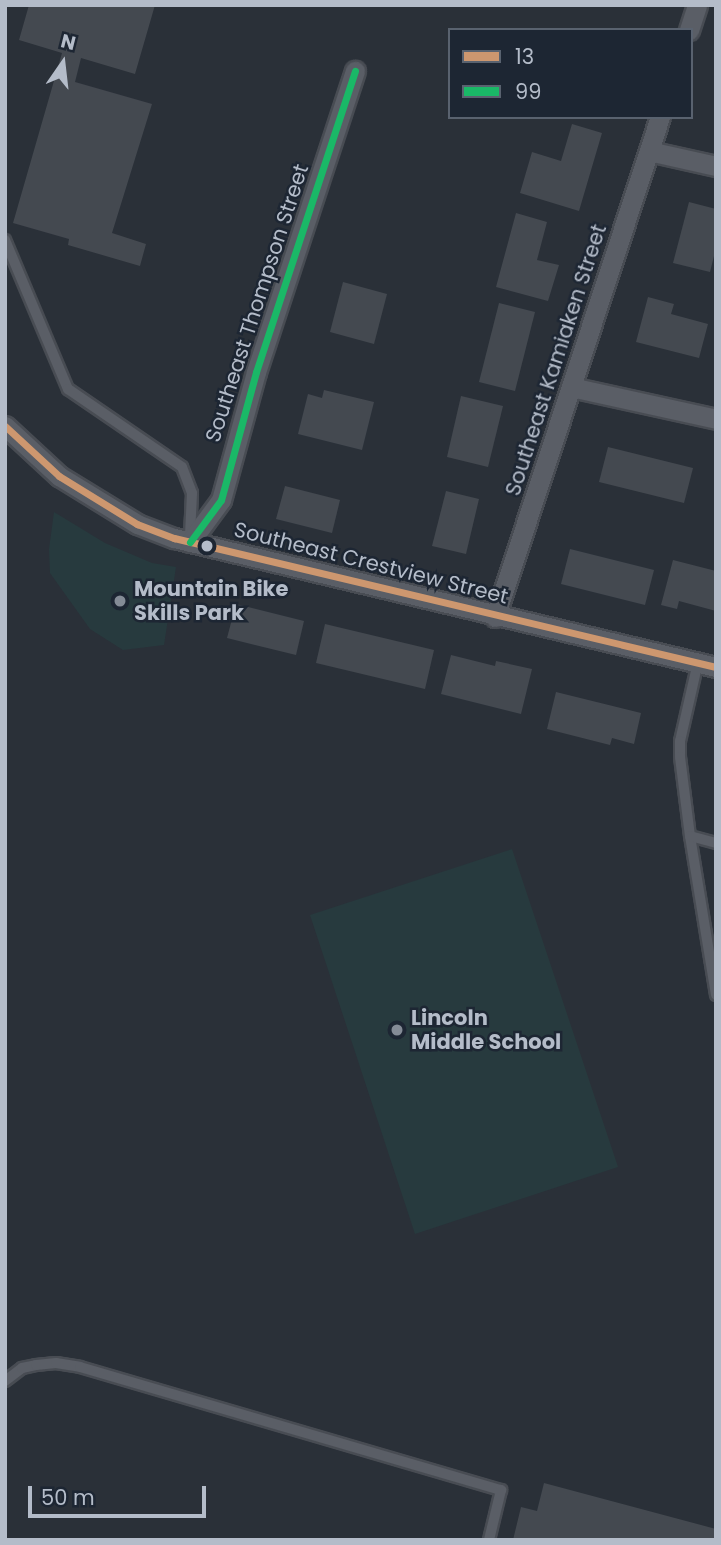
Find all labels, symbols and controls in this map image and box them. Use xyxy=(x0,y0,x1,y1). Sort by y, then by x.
text: N xyxy=(58,27,78,57)
north arrow xyxy=(28,28,98,98)
legend xyxy=(448,28,693,119)
text: 13 xyxy=(515,42,534,71)
text: 99 xyxy=(515,77,541,106)
street label: Southeast Thompson Street xyxy=(200,161,314,445)
street label: Southeast Kamiaken Street xyxy=(500,221,612,499)
street label: Southeast Crestview Street xyxy=(231,517,511,609)
unlabelled marker xyxy=(200,539,214,553)
place label: Mountain Bike Skills Park xyxy=(134,576,288,626)
marker: Mountain Bike Skills Park xyxy=(112,593,128,609)
place label: Lincoln Middle School xyxy=(411,1005,561,1055)
marker: Lincoln Middle School xyxy=(389,1022,405,1038)
scale bar xyxy=(32,1472,210,1516)
text: 50 m xyxy=(41,1483,95,1512)

